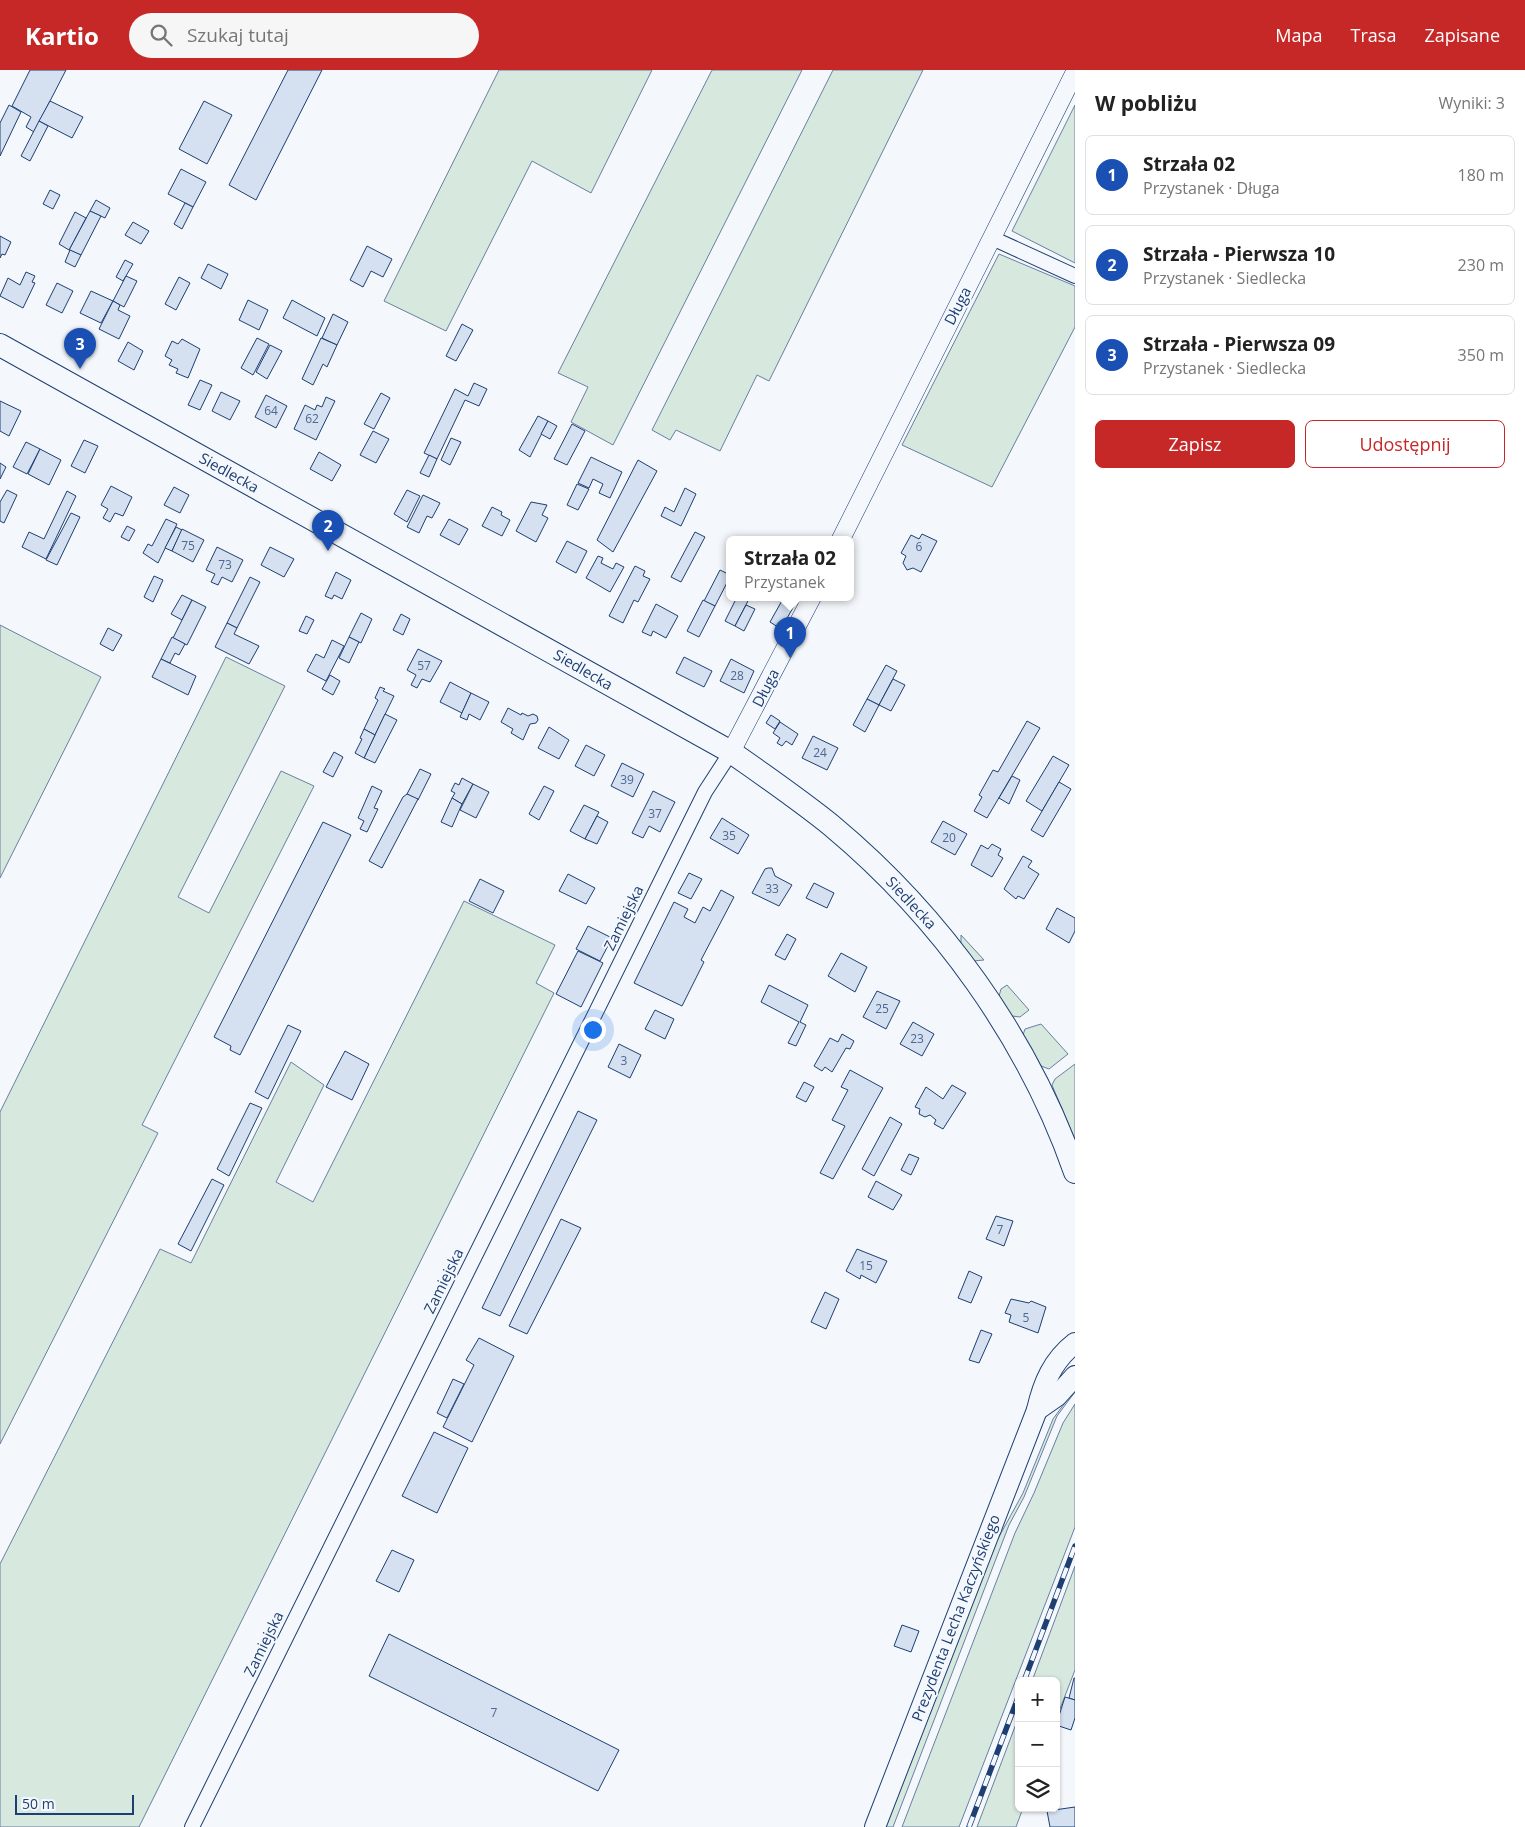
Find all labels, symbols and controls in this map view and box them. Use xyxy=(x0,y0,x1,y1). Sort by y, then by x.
search box xyxy=(129,13,479,58)
text: Kartio xyxy=(25,19,99,52)
icon: search xyxy=(147,21,175,49)
text: Szukaj tutaj xyxy=(187,22,289,48)
text: Mapa xyxy=(1275,23,1323,47)
text: Trasa xyxy=(1351,23,1396,47)
text: Zapisane xyxy=(1424,23,1500,47)
text: W pobliżu xyxy=(1095,89,1197,117)
text: Wyniki: 3 xyxy=(1438,92,1505,114)
text: Strzała 02 xyxy=(1143,151,1235,177)
text: 1 xyxy=(1107,164,1117,186)
text: 180 m xyxy=(1458,164,1504,186)
text: Przystanek · Długa xyxy=(1143,177,1280,199)
text: Strzała - Pierwsza 10 xyxy=(1143,241,1335,267)
text: 2 xyxy=(1107,254,1117,276)
text: 230 m xyxy=(1458,254,1504,276)
text: Przystanek · Siedlecka xyxy=(1143,267,1306,289)
street label: Długa xyxy=(939,283,975,328)
pin: 3 xyxy=(64,328,96,369)
text: Strzała - Pierwsza 09 xyxy=(1143,331,1335,357)
text: 3 xyxy=(1107,344,1117,366)
text: 350 m xyxy=(1458,344,1504,366)
text: Przystanek · Siedlecka xyxy=(1143,357,1306,379)
house number: 64 xyxy=(264,402,278,419)
house number: 62 xyxy=(305,410,319,427)
button: Zapisz xyxy=(1095,420,1295,468)
button: Udostępnij xyxy=(1305,420,1505,468)
street label: Siedlecka xyxy=(196,448,263,497)
pin: 2 xyxy=(312,510,344,551)
popup xyxy=(726,536,854,601)
house number: 75 xyxy=(181,537,195,554)
house number: 6 xyxy=(916,538,923,555)
text: Strzała 02 xyxy=(744,545,836,571)
house number: 73 xyxy=(218,556,232,573)
text: Przystanek xyxy=(744,571,825,593)
pin: 1 xyxy=(774,617,806,658)
street label: Siedlecka xyxy=(550,644,617,694)
house number: 57 xyxy=(417,657,431,674)
street label: Długa xyxy=(747,665,783,710)
house number: 28 xyxy=(730,667,744,684)
house number: 24 xyxy=(813,744,827,761)
house number: 39 xyxy=(620,771,634,788)
house number: 37 xyxy=(648,805,662,822)
house number: 35 xyxy=(722,827,736,844)
house number: 20 xyxy=(942,829,956,846)
street label: Siedlecka xyxy=(882,872,941,933)
house number: 33 xyxy=(765,880,779,897)
street label: Zamiejska xyxy=(599,882,647,953)
house number: 25 xyxy=(875,1000,889,1017)
your location xyxy=(580,1017,606,1043)
house number: 23 xyxy=(910,1030,924,1047)
house number: 3 xyxy=(621,1052,628,1069)
house number: 7 xyxy=(997,1221,1004,1238)
street label: Zamiejska xyxy=(419,1245,467,1316)
house number: 15 xyxy=(859,1257,873,1274)
house number: 5 xyxy=(1023,1309,1030,1326)
street label: Prezydenta Lecha Kaczyńskiego xyxy=(906,1511,1004,1724)
street label: Zamiejska xyxy=(239,1608,287,1679)
map controls xyxy=(1015,1677,1060,1812)
button: + xyxy=(1015,1677,1060,1722)
house number: 7 xyxy=(491,1704,498,1721)
button: − xyxy=(1015,1722,1060,1767)
button: layers xyxy=(1015,1767,1060,1812)
scale bar xyxy=(15,1792,134,1815)
text: 50 m xyxy=(22,1794,55,1813)

